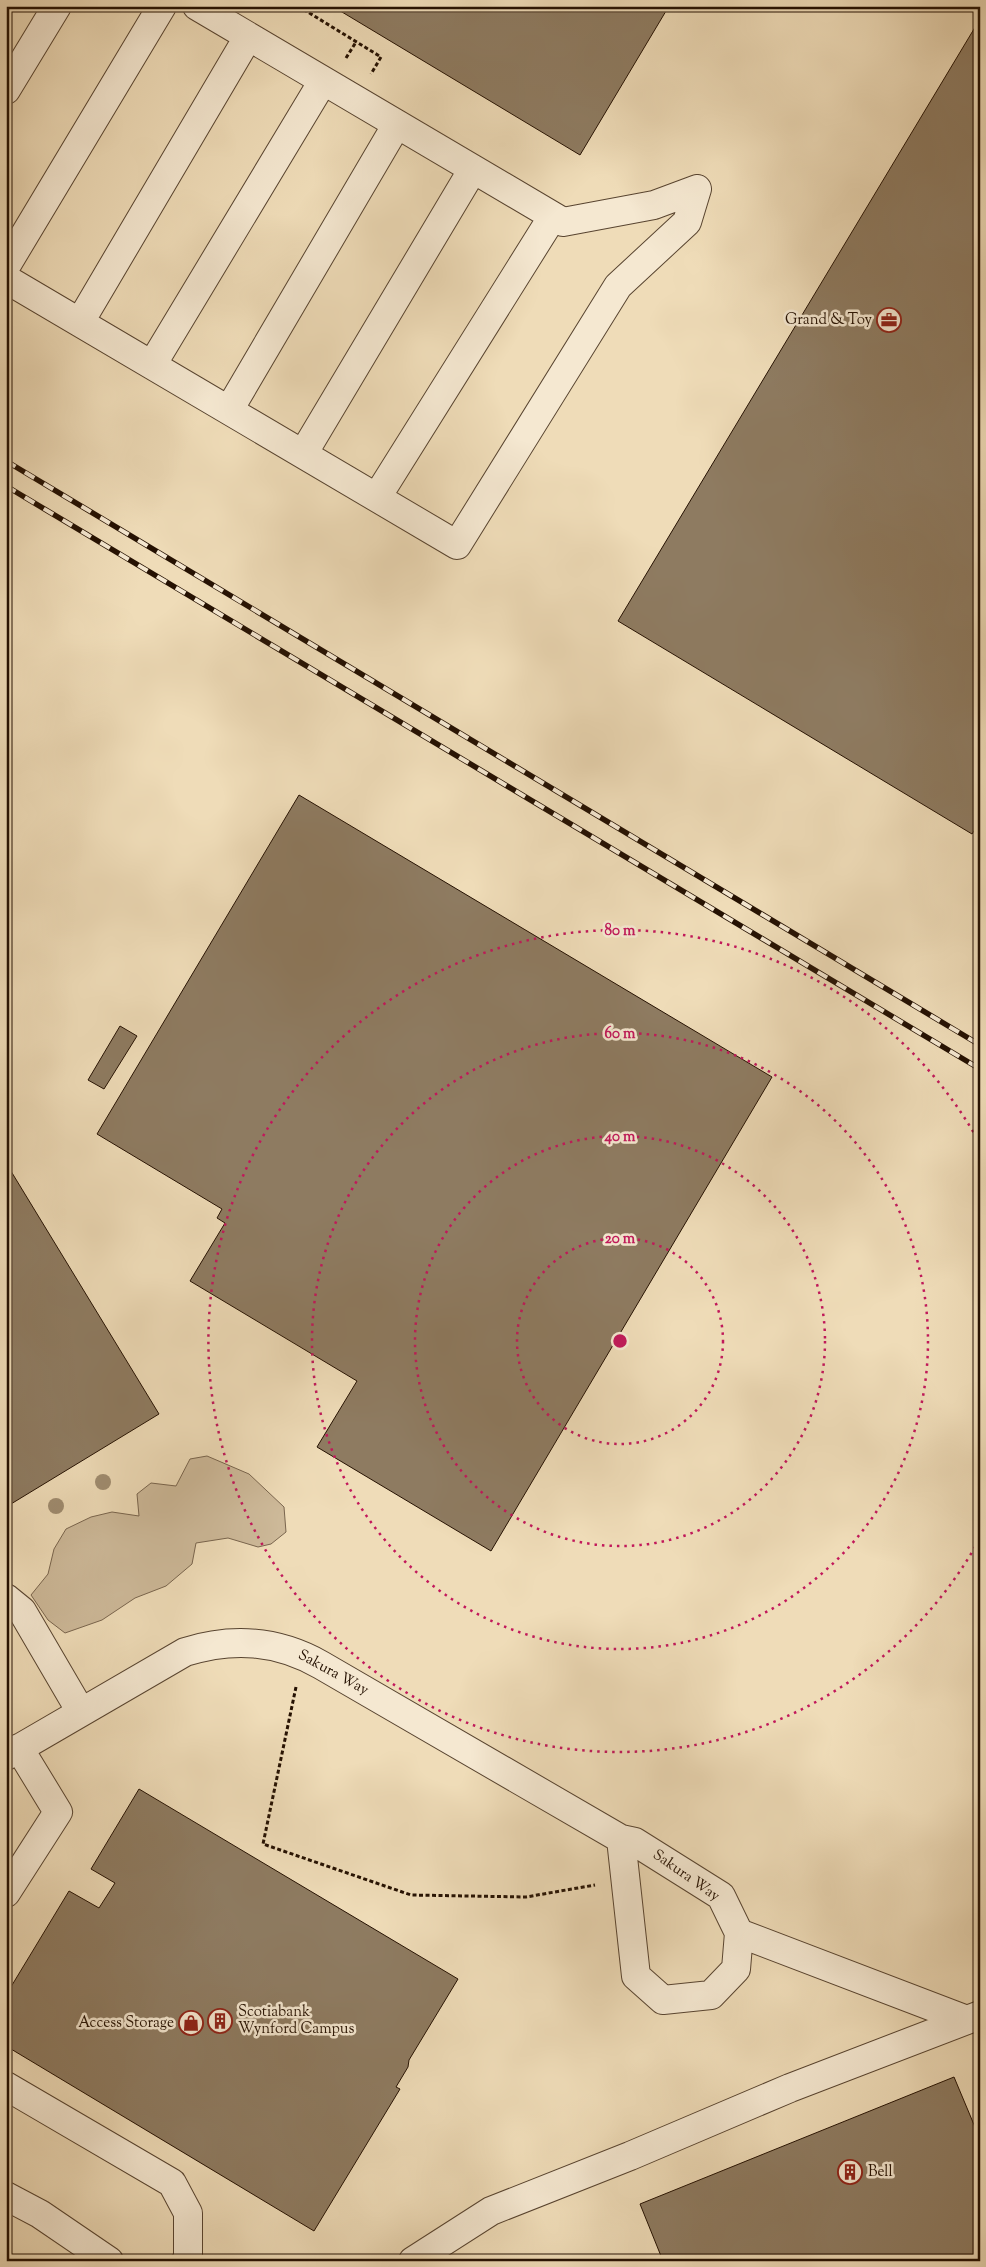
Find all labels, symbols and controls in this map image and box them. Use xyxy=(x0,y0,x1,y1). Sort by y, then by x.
office icon: Grand & Toy xyxy=(876,307,902,333)
place label: Grand & Toy xyxy=(785,310,873,331)
text: 80 m xyxy=(604,921,636,942)
text: 60 m xyxy=(605,1024,636,1045)
text: 40 m xyxy=(604,1127,636,1148)
text: 20 m xyxy=(605,1229,636,1250)
centre of rings xyxy=(611,1332,629,1350)
street label: Sakura Way xyxy=(294,1645,373,1701)
street label: Sakura Way xyxy=(648,1845,724,1907)
place label: Scotiabank Wynford Campus xyxy=(238,2002,355,2040)
building icon: Scotiabank Wynford Campus xyxy=(207,2008,233,2034)
shop icon: Access Storage xyxy=(178,2010,204,2036)
place label: Access Storage xyxy=(78,2013,174,2034)
building icon: Bell xyxy=(837,2159,863,2185)
place label: Bell xyxy=(868,2162,893,2183)

